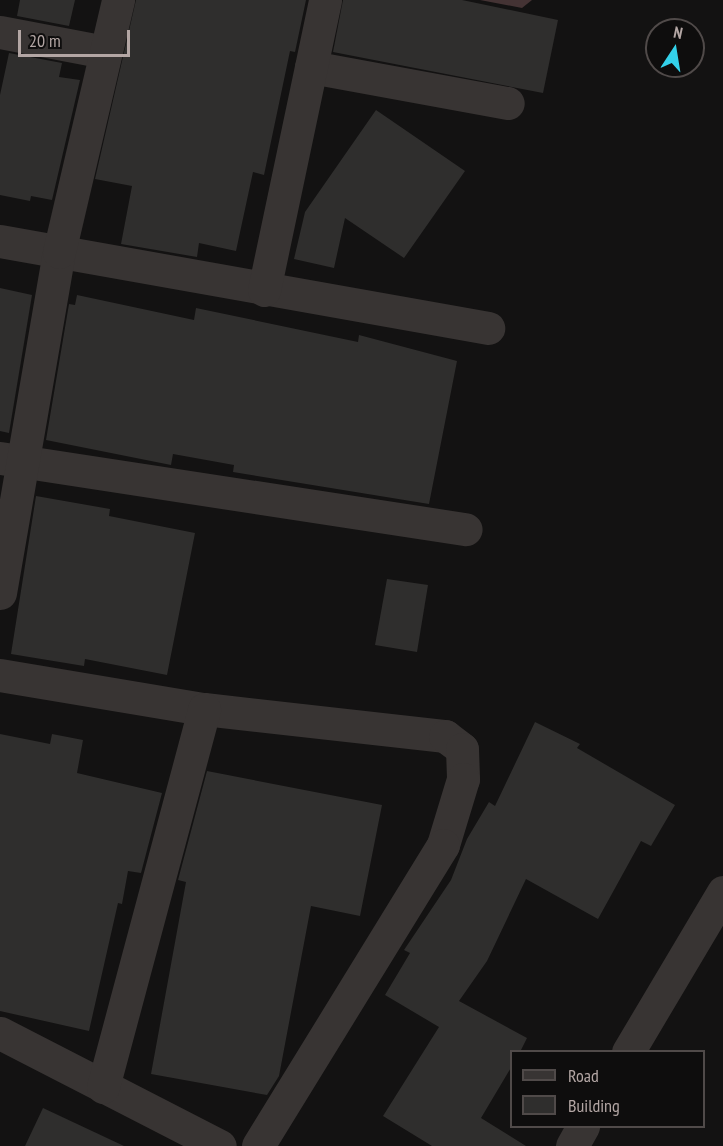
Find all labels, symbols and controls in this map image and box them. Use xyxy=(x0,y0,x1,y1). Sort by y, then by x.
scale bar xyxy=(21,18,134,56)
north arrow xyxy=(645,18,705,78)
text: N xyxy=(672,22,685,43)
text: 20 m xyxy=(29,29,61,52)
legend xyxy=(510,1050,705,1128)
text: Road xyxy=(568,1064,599,1087)
text: Building xyxy=(568,1094,620,1117)

